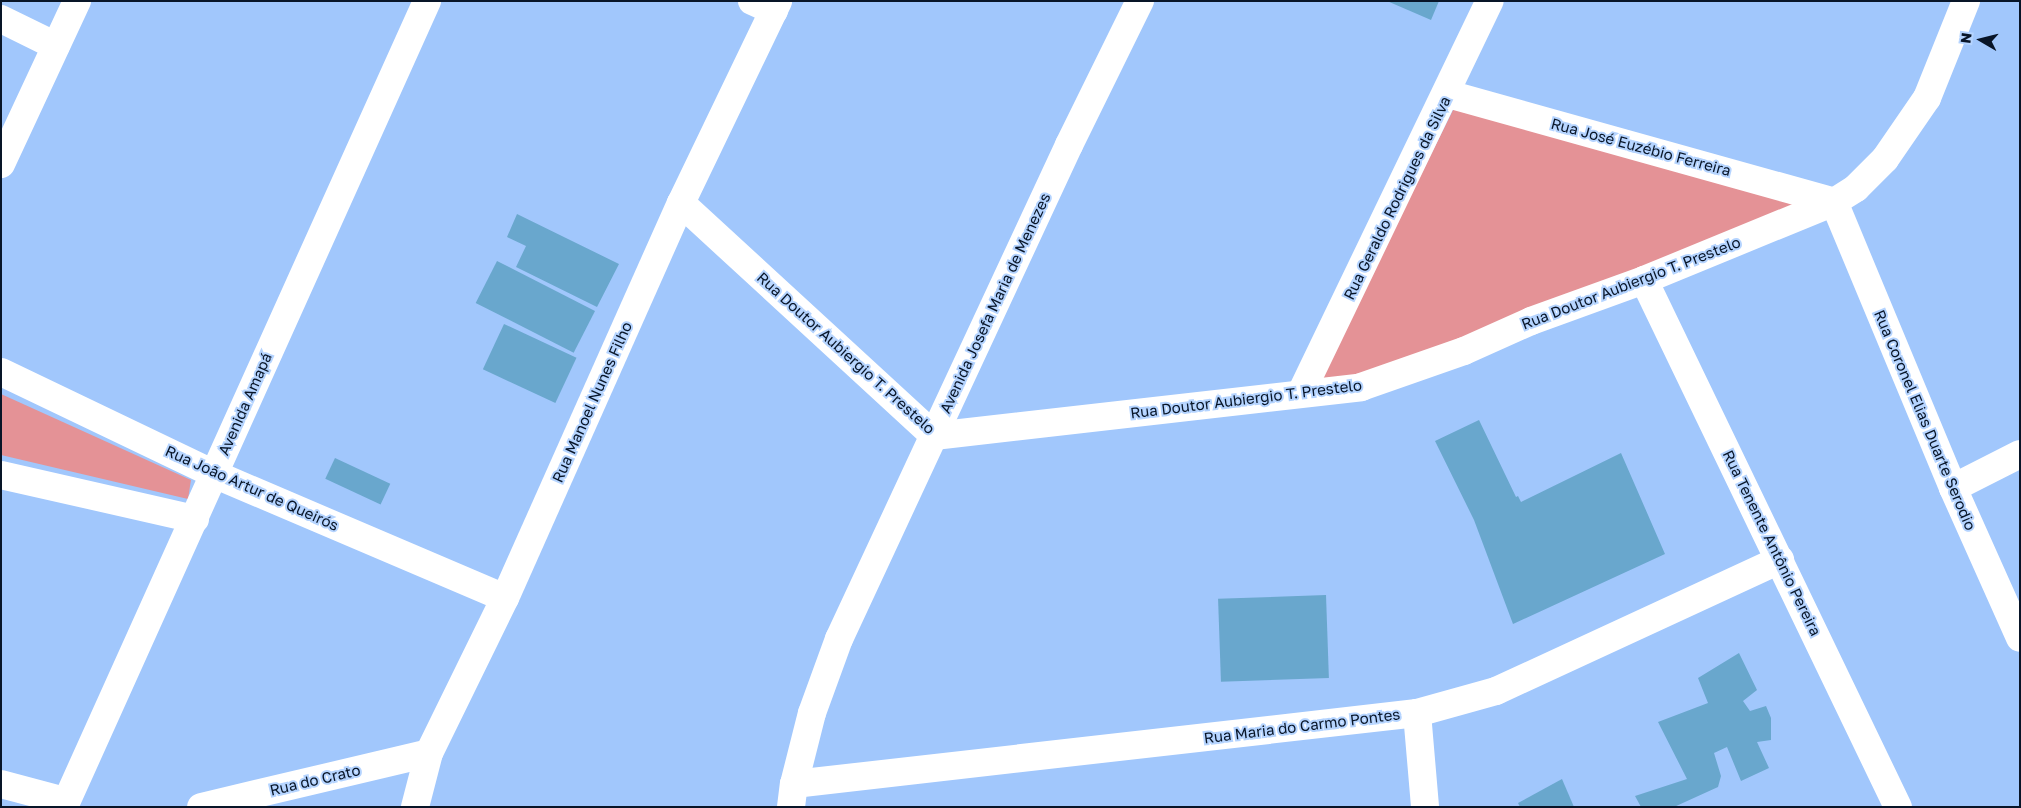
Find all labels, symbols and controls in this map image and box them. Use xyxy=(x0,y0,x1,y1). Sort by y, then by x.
north arrow xyxy=(1956,15,2006,65)
text: N xyxy=(1956,31,1975,44)
street label: Rua Geraldo Rodrigues da Silva xyxy=(1340,93,1454,303)
street label: Rua José Euzébio Ferreira xyxy=(1549,114,1733,180)
street label: Avenida Josefa Maria de Menezes xyxy=(936,190,1054,416)
street label: Rua Doutor Aubiergio T. Prestelo xyxy=(1519,233,1743,333)
street label: Rua Doutor Aubiergio T. Prestelo xyxy=(753,268,939,438)
street label: Rua Coronel Elias Duarte Serodio xyxy=(1870,307,1980,533)
street label: Rua Manoel Nunes Filho xyxy=(548,319,636,485)
street label: Avenida Amapá xyxy=(214,350,276,458)
street label: Rua Doutor Aubiergio T. Prestelo xyxy=(1129,376,1363,422)
street label: Rua João Artur de Queirós xyxy=(163,442,341,534)
street label: Rua Tenente Antônio Pereira xyxy=(1719,447,1825,639)
street label: Rua Maria do Carmo Pontes xyxy=(1203,705,1401,747)
street label: Rua do Crato xyxy=(268,761,362,799)

